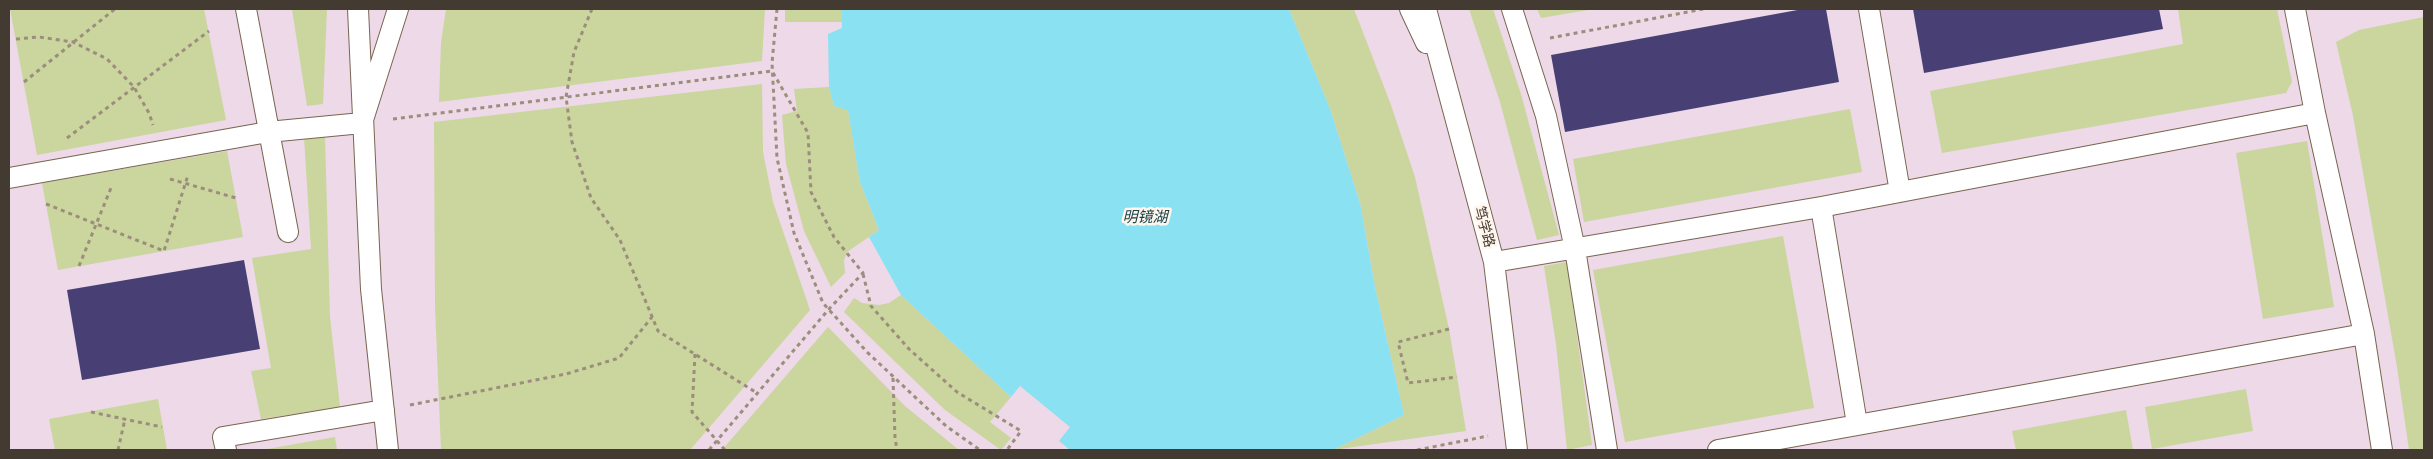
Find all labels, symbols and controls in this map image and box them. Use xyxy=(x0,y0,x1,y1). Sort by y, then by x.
street label: 笃学路 xyxy=(1470,205,1498,249)
water label: 明镜湖 xyxy=(1123,209,1167,227)

